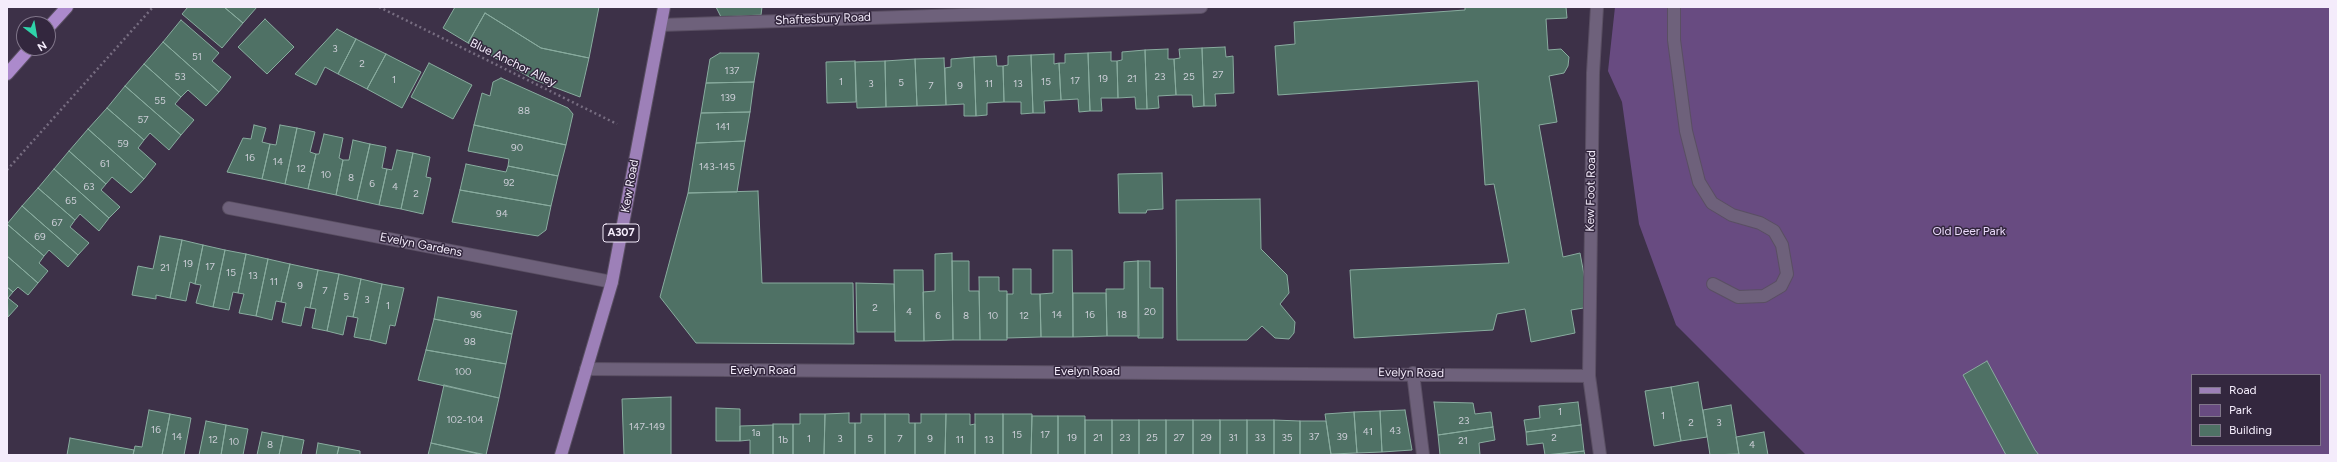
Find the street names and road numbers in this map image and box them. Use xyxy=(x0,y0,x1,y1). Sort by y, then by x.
street label: Shaftesbury Road xyxy=(775,10,871,28)
street label: Blue Anchor Alley xyxy=(467,36,559,90)
street label: Kew Foot Road xyxy=(1583,150,1599,232)
street label: Kew Road xyxy=(618,158,642,214)
road number: A307 xyxy=(603,224,639,242)
street label: Evelyn Gardens xyxy=(379,230,463,260)
street label: Evelyn Road xyxy=(730,363,796,377)
street label: Evelyn Road xyxy=(1054,364,1120,378)
street label: Evelyn Road xyxy=(1378,365,1444,381)

